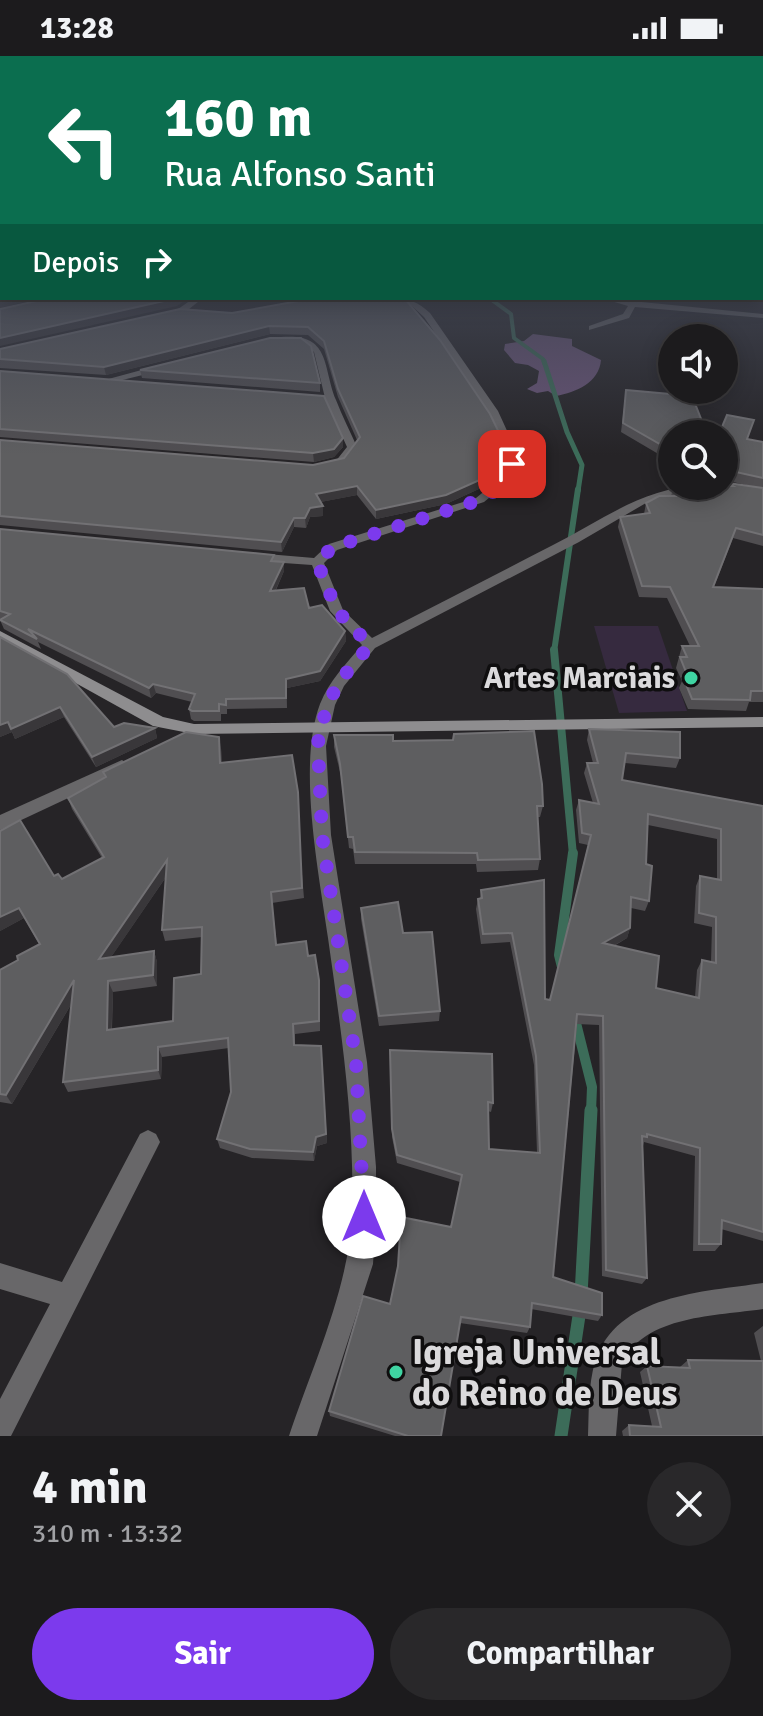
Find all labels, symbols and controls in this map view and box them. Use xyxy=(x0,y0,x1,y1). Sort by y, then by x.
text: 13:28 xyxy=(40,10,114,47)
text: 160 m xyxy=(164,83,312,152)
icon: left xyxy=(32,88,136,192)
text: Rua Alfonso Santi xyxy=(164,152,436,197)
icon: right xyxy=(135,240,179,284)
text: Depois xyxy=(32,244,119,281)
map controls xyxy=(658,324,738,500)
button: sound xyxy=(658,324,738,404)
button: search xyxy=(658,420,738,500)
pin xyxy=(478,430,546,498)
icon: arrive xyxy=(490,442,534,486)
place label: Artes Marciais xyxy=(484,660,675,697)
marker: Artes Marciais xyxy=(682,669,700,687)
position arrow xyxy=(322,1175,406,1259)
place label: Igreja Universal do Reino de Deus xyxy=(412,1330,678,1416)
marker: Igreja Universal do Reino de Deus xyxy=(387,1363,405,1381)
text: 4 min xyxy=(32,1458,148,1517)
button: close xyxy=(647,1462,731,1546)
text: 310 m · 13:32 xyxy=(32,1518,183,1550)
button: Sair xyxy=(32,1608,374,1700)
button: Compartilhar xyxy=(390,1608,731,1700)

